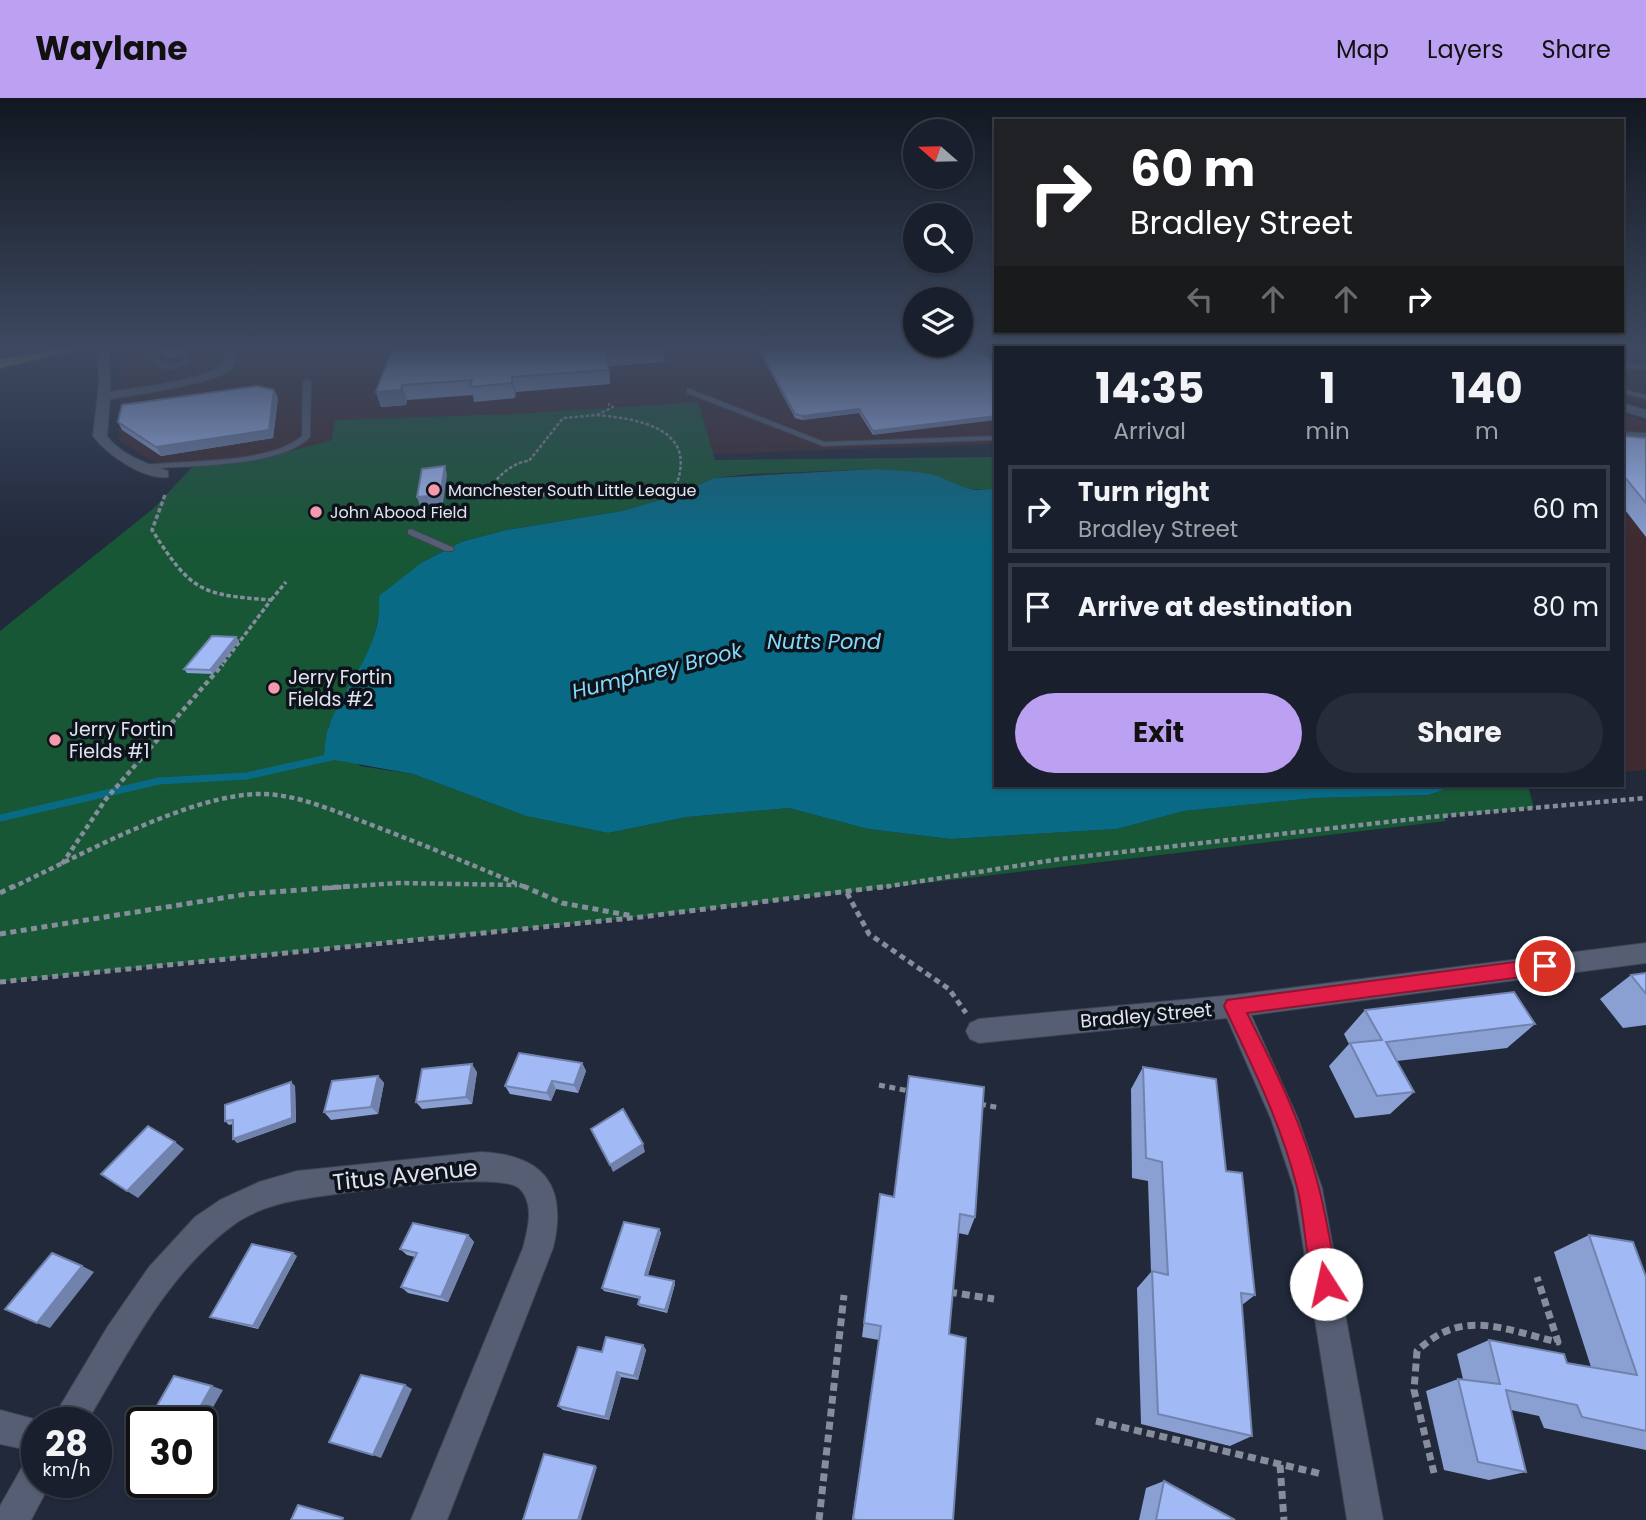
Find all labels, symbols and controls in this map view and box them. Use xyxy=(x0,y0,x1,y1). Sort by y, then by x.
text: Waylane xyxy=(35,25,188,72)
text: Map xyxy=(1336,33,1389,66)
text: Layers xyxy=(1427,33,1503,66)
text: Share xyxy=(1541,33,1611,66)
north arrow xyxy=(903,119,973,189)
map controls xyxy=(903,119,973,357)
text: 60 m xyxy=(1130,135,1255,203)
icon: right xyxy=(1015,147,1106,238)
text: Bradley Street xyxy=(1130,200,1353,245)
button: search xyxy=(903,203,973,273)
icon: left xyxy=(1181,280,1219,318)
icon: ahead xyxy=(1254,280,1292,318)
icon: ahead xyxy=(1327,280,1365,318)
icon: right xyxy=(1400,280,1438,318)
button: layers xyxy=(903,287,973,357)
text: 14:35 xyxy=(1095,359,1204,418)
text: 1 xyxy=(1320,359,1336,418)
text: 140 xyxy=(1451,359,1523,418)
text: Arrival xyxy=(1114,415,1186,447)
text: min xyxy=(1306,415,1350,447)
text: m xyxy=(1475,415,1499,447)
text: Turn right xyxy=(1078,474,1210,510)
place label: Manchester South Little League xyxy=(448,479,697,502)
marker: Manchester South Little League xyxy=(426,482,442,498)
icon: right xyxy=(1019,490,1057,528)
text: 60 m xyxy=(1532,491,1599,527)
place label: John Abood Field xyxy=(330,501,467,524)
marker: John Abood Field xyxy=(308,504,324,520)
text: Bradley Street xyxy=(1078,513,1238,545)
icon: arrive xyxy=(1019,588,1057,626)
text: Arrive at destination xyxy=(1078,589,1353,625)
text: 80 m xyxy=(1533,589,1599,625)
water label: Nutts Pond xyxy=(767,627,882,656)
water label: Humphrey Brook xyxy=(569,635,746,706)
place label: Jerry Fortin Fields #2 xyxy=(288,664,392,713)
marker: Jerry Fortin Fields #2 xyxy=(266,680,282,696)
button: Exit xyxy=(1015,693,1302,773)
button: Share xyxy=(1316,693,1603,773)
place label: Jerry Fortin Fields #1 xyxy=(69,716,173,765)
marker: Jerry Fortin Fields #1 xyxy=(47,732,63,748)
pin xyxy=(1515,936,1575,996)
icon: arrive xyxy=(1526,947,1564,985)
street label: Bradley Street xyxy=(1079,996,1213,1035)
street label: Titus Avenue xyxy=(331,1151,479,1199)
position arrow xyxy=(1289,1247,1363,1321)
speed limit sign: 30 xyxy=(126,1407,217,1498)
text: 28 xyxy=(45,1419,88,1468)
text: km/h xyxy=(43,1457,90,1482)

